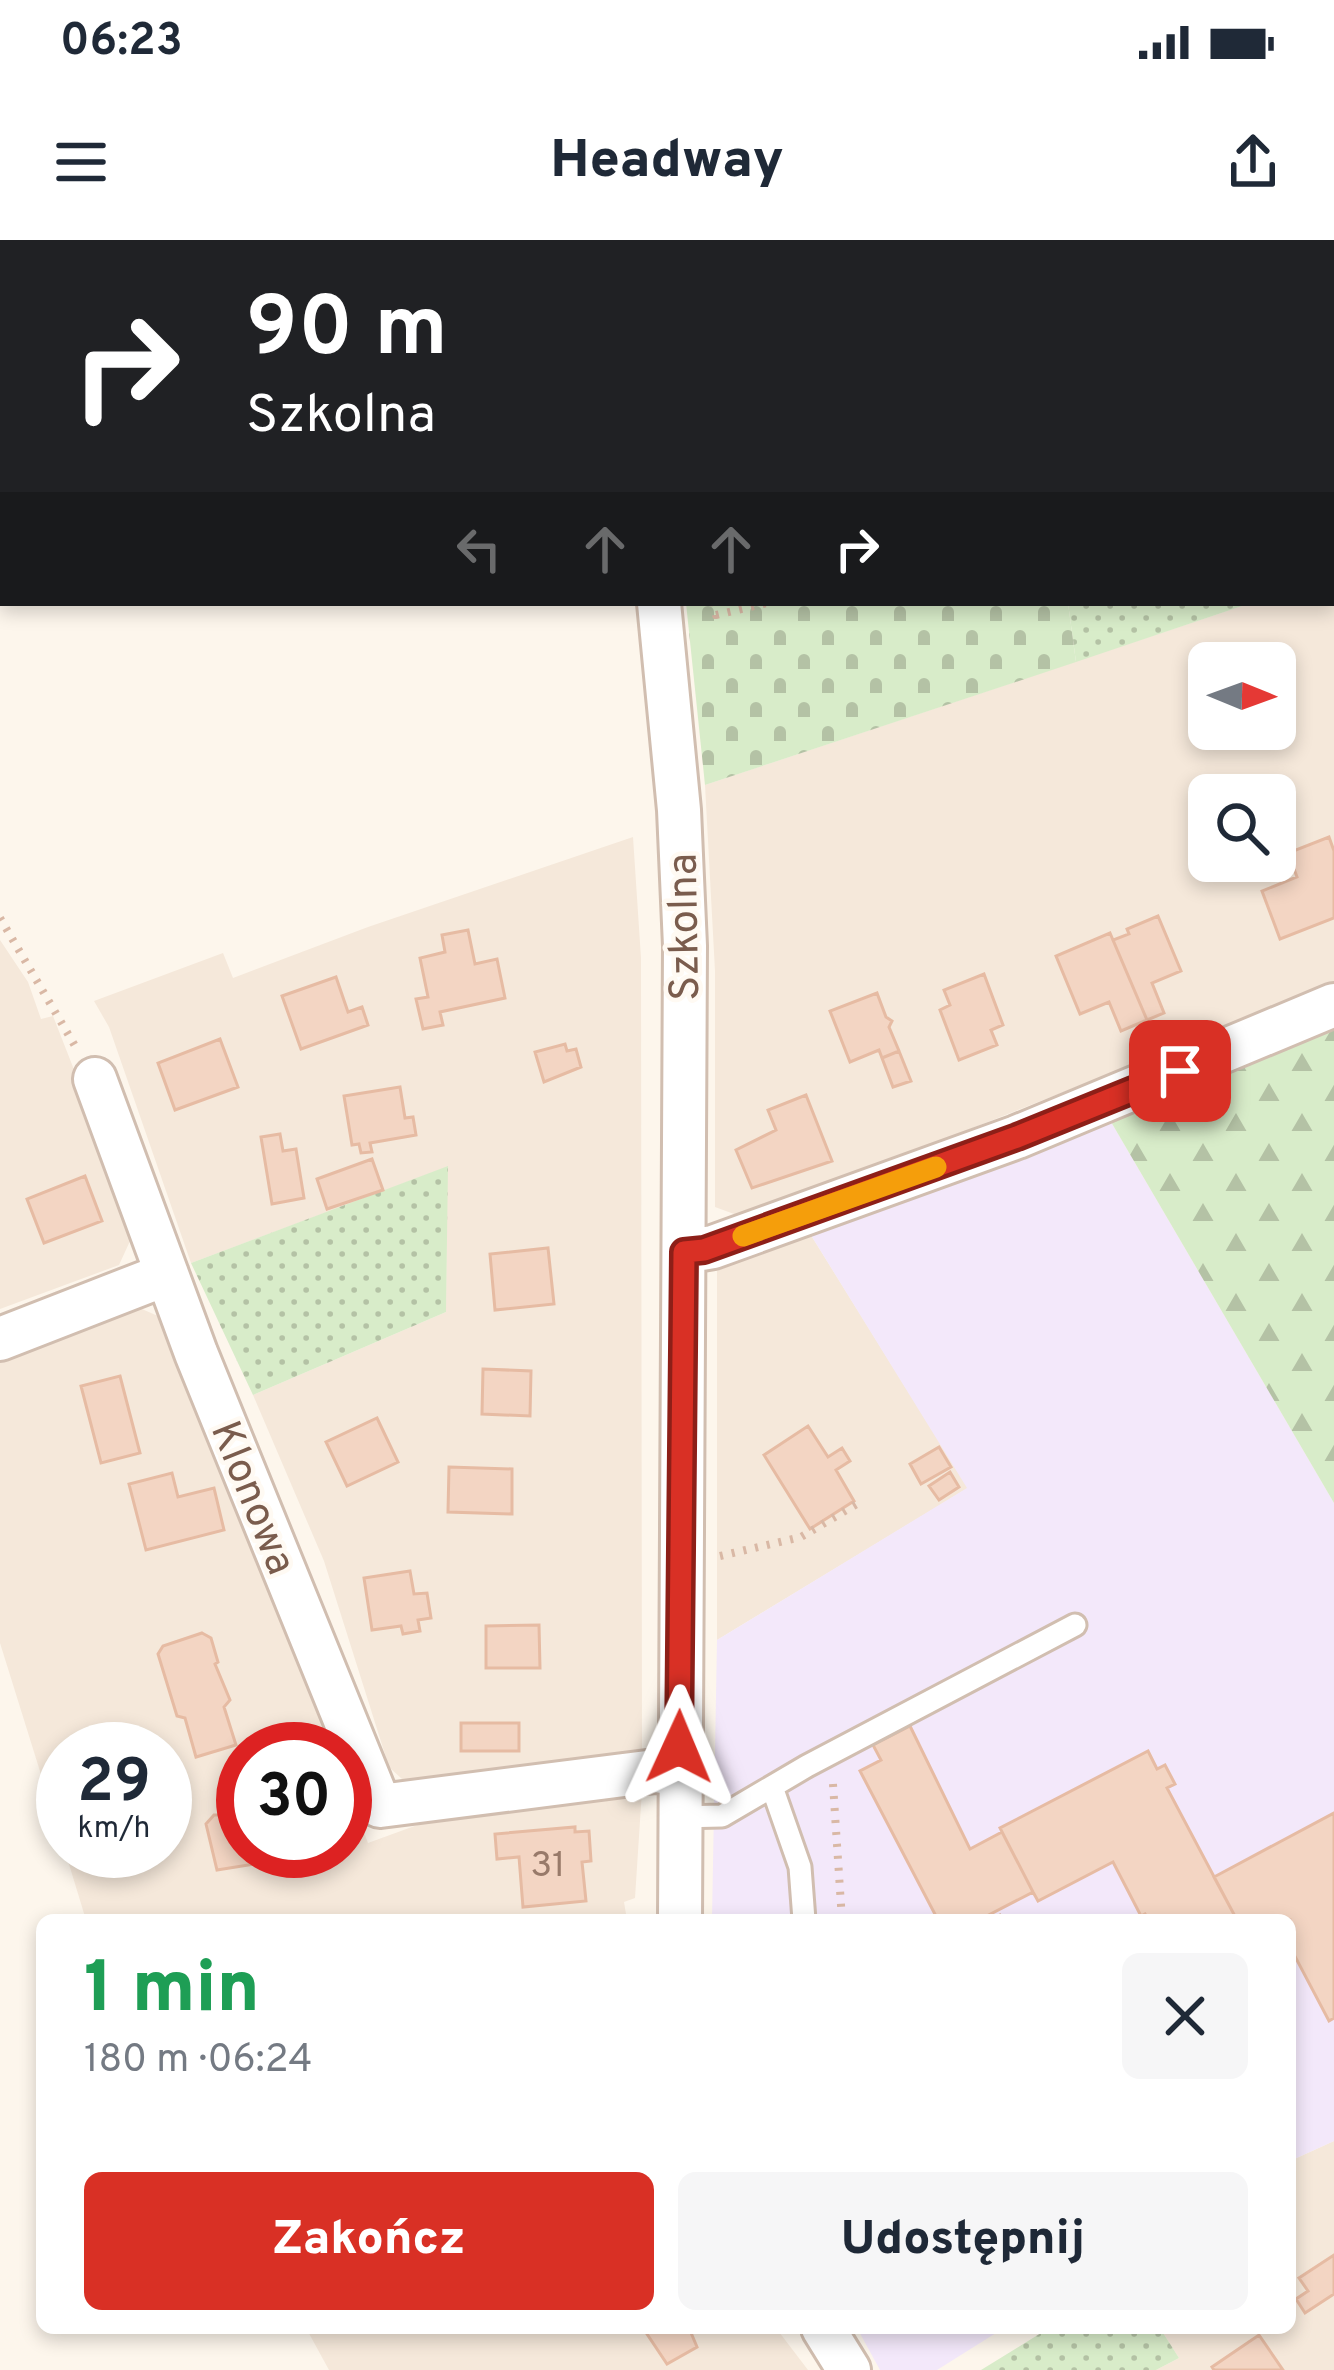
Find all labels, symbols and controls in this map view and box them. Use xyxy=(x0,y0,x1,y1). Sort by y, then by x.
text: 06:23 xyxy=(60,14,183,71)
text: Headway xyxy=(550,128,784,197)
icon: menu xyxy=(48,129,114,195)
icon: share xyxy=(1220,129,1286,195)
text: 90 m xyxy=(246,279,448,385)
icon: right xyxy=(48,288,204,444)
text: Szkolna xyxy=(246,383,436,452)
icon: left xyxy=(446,516,512,582)
icon: ahead xyxy=(572,516,638,582)
icon: ahead xyxy=(698,516,764,582)
icon: right xyxy=(824,516,890,582)
north arrow xyxy=(1188,642,1296,750)
map controls xyxy=(1188,642,1296,882)
button: search xyxy=(1188,774,1296,882)
street label: Szkolna xyxy=(659,853,714,1001)
pin xyxy=(1129,1020,1231,1122)
icon: arrive xyxy=(1147,1038,1213,1104)
street label: Klonowa xyxy=(196,1414,306,1583)
position arrow xyxy=(616,1684,742,1810)
speed limit sign: 30 xyxy=(216,1722,372,1878)
text: 29 xyxy=(77,1747,151,1823)
text: km/h xyxy=(78,1811,150,1848)
house number: 31 xyxy=(530,1844,566,1890)
text: 1 min xyxy=(84,1946,260,2038)
button: close xyxy=(1122,1953,1248,2079)
text: 180 m · 06:24 xyxy=(84,2037,312,2086)
button: Zakończ xyxy=(84,2172,654,2310)
button: Udostępnij xyxy=(678,2172,1248,2310)

